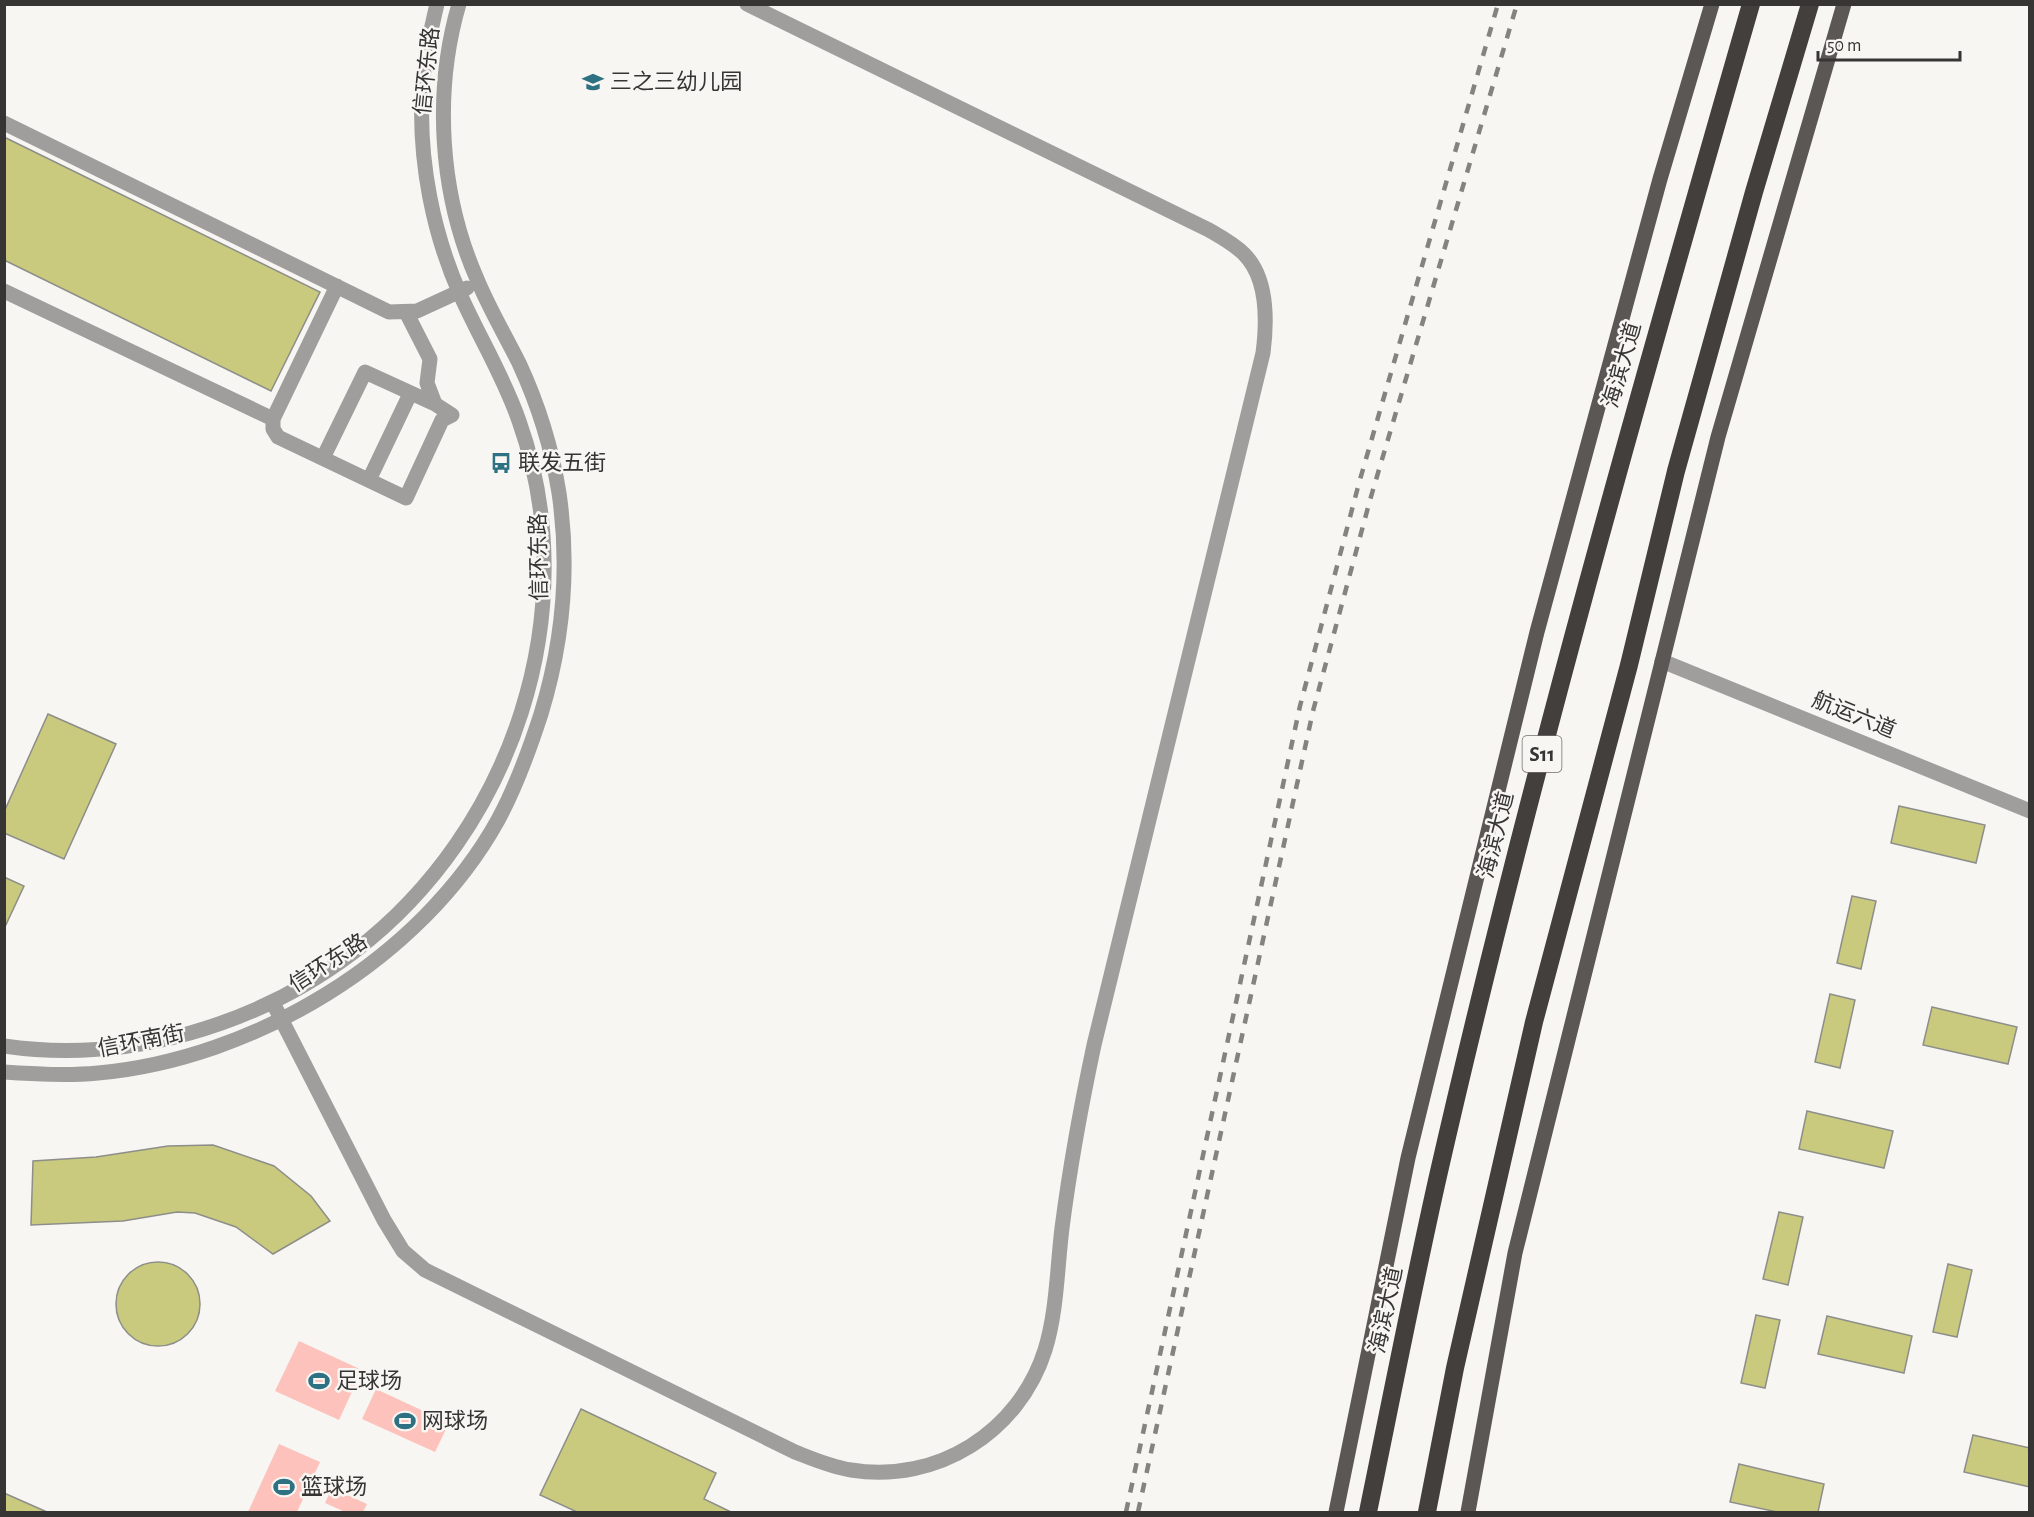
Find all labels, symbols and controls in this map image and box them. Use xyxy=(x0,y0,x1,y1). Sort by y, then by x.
scale bar xyxy=(1818,24,1960,62)
street label: 信环东路 xyxy=(410,26,443,116)
text: 50 m xyxy=(1827,37,1861,55)
school or university icon: 三之三幼儿园 xyxy=(581,70,605,94)
place label: 三之三幼儿园 xyxy=(610,70,742,93)
street label: 海滨大道 xyxy=(1598,319,1645,410)
bus stop icon: 联发五街 xyxy=(489,451,513,475)
place label: 联发五街 xyxy=(518,451,606,474)
street label: 信环东路 xyxy=(526,513,551,601)
street label: 航运六道 xyxy=(1809,687,1899,742)
road number: S11 xyxy=(1522,736,1562,772)
street label: 海滨大道 xyxy=(1474,789,1517,880)
street label: 信环东路 xyxy=(285,929,371,996)
street label: 信环南街 xyxy=(96,1021,186,1060)
street label: 海滨大道 xyxy=(1365,1264,1406,1355)
sports icon: 足球场 xyxy=(307,1369,331,1393)
place label: 足球场 xyxy=(336,1369,402,1392)
sports icon: 网球场 xyxy=(393,1409,417,1433)
place label: 网球场 xyxy=(422,1409,488,1432)
sports icon: 篮球场 xyxy=(272,1475,296,1499)
place label: 篮球场 xyxy=(301,1475,367,1498)

